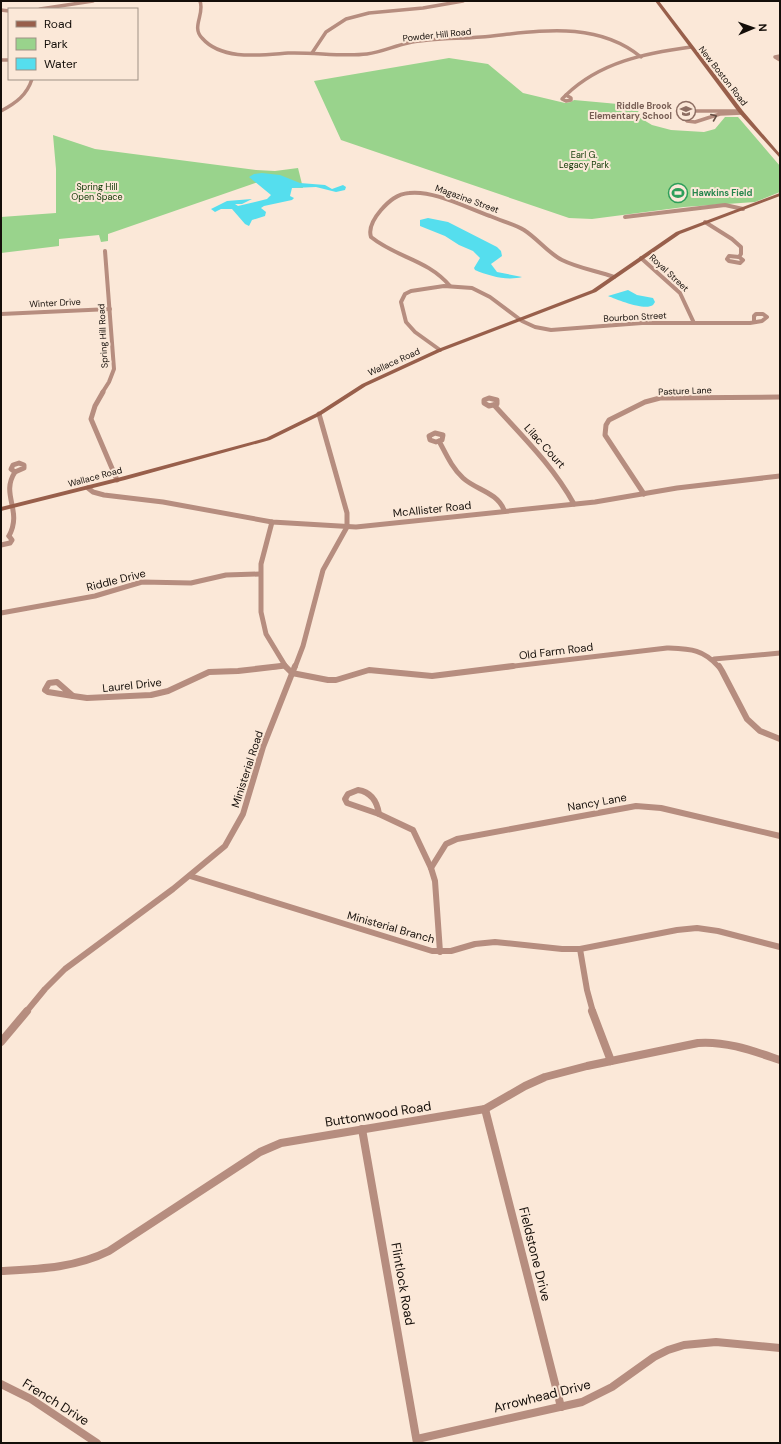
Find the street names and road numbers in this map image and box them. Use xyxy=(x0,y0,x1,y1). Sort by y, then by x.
street label: Powder Hill Road xyxy=(402,25,472,45)
street label: New Boston Road xyxy=(696,44,750,109)
street label: Magazine Street xyxy=(434,182,501,216)
street label: Royal Street xyxy=(647,252,692,295)
street label: Winter Drive xyxy=(29,296,81,310)
street label: Spring Hill Road xyxy=(95,303,111,369)
street label: Bourbon Street xyxy=(603,309,667,325)
street label: Wallace Road xyxy=(366,345,422,379)
street label: Pasture Lane xyxy=(658,384,712,398)
street label: Lilac Court xyxy=(521,421,569,471)
street label: Wallace Road xyxy=(67,464,124,490)
street label: McAllister Road xyxy=(392,498,472,520)
street label: Riddle Drive xyxy=(85,566,147,594)
street label: Old Farm Road xyxy=(518,639,594,662)
street label: Laurel Drive xyxy=(102,675,162,695)
street label: Ministerial Road xyxy=(228,729,266,809)
street label: Nancy Lane xyxy=(566,790,628,814)
street label: Ministerial Branch xyxy=(346,908,436,946)
street label: Buttonwood Road xyxy=(324,1097,432,1131)
street label: Fieldstone Drive xyxy=(515,1205,555,1303)
street label: Flintlock Road xyxy=(387,1241,419,1327)
street label: French Drive xyxy=(19,1375,93,1429)
street label: Arrowhead Drive xyxy=(492,1376,592,1416)

